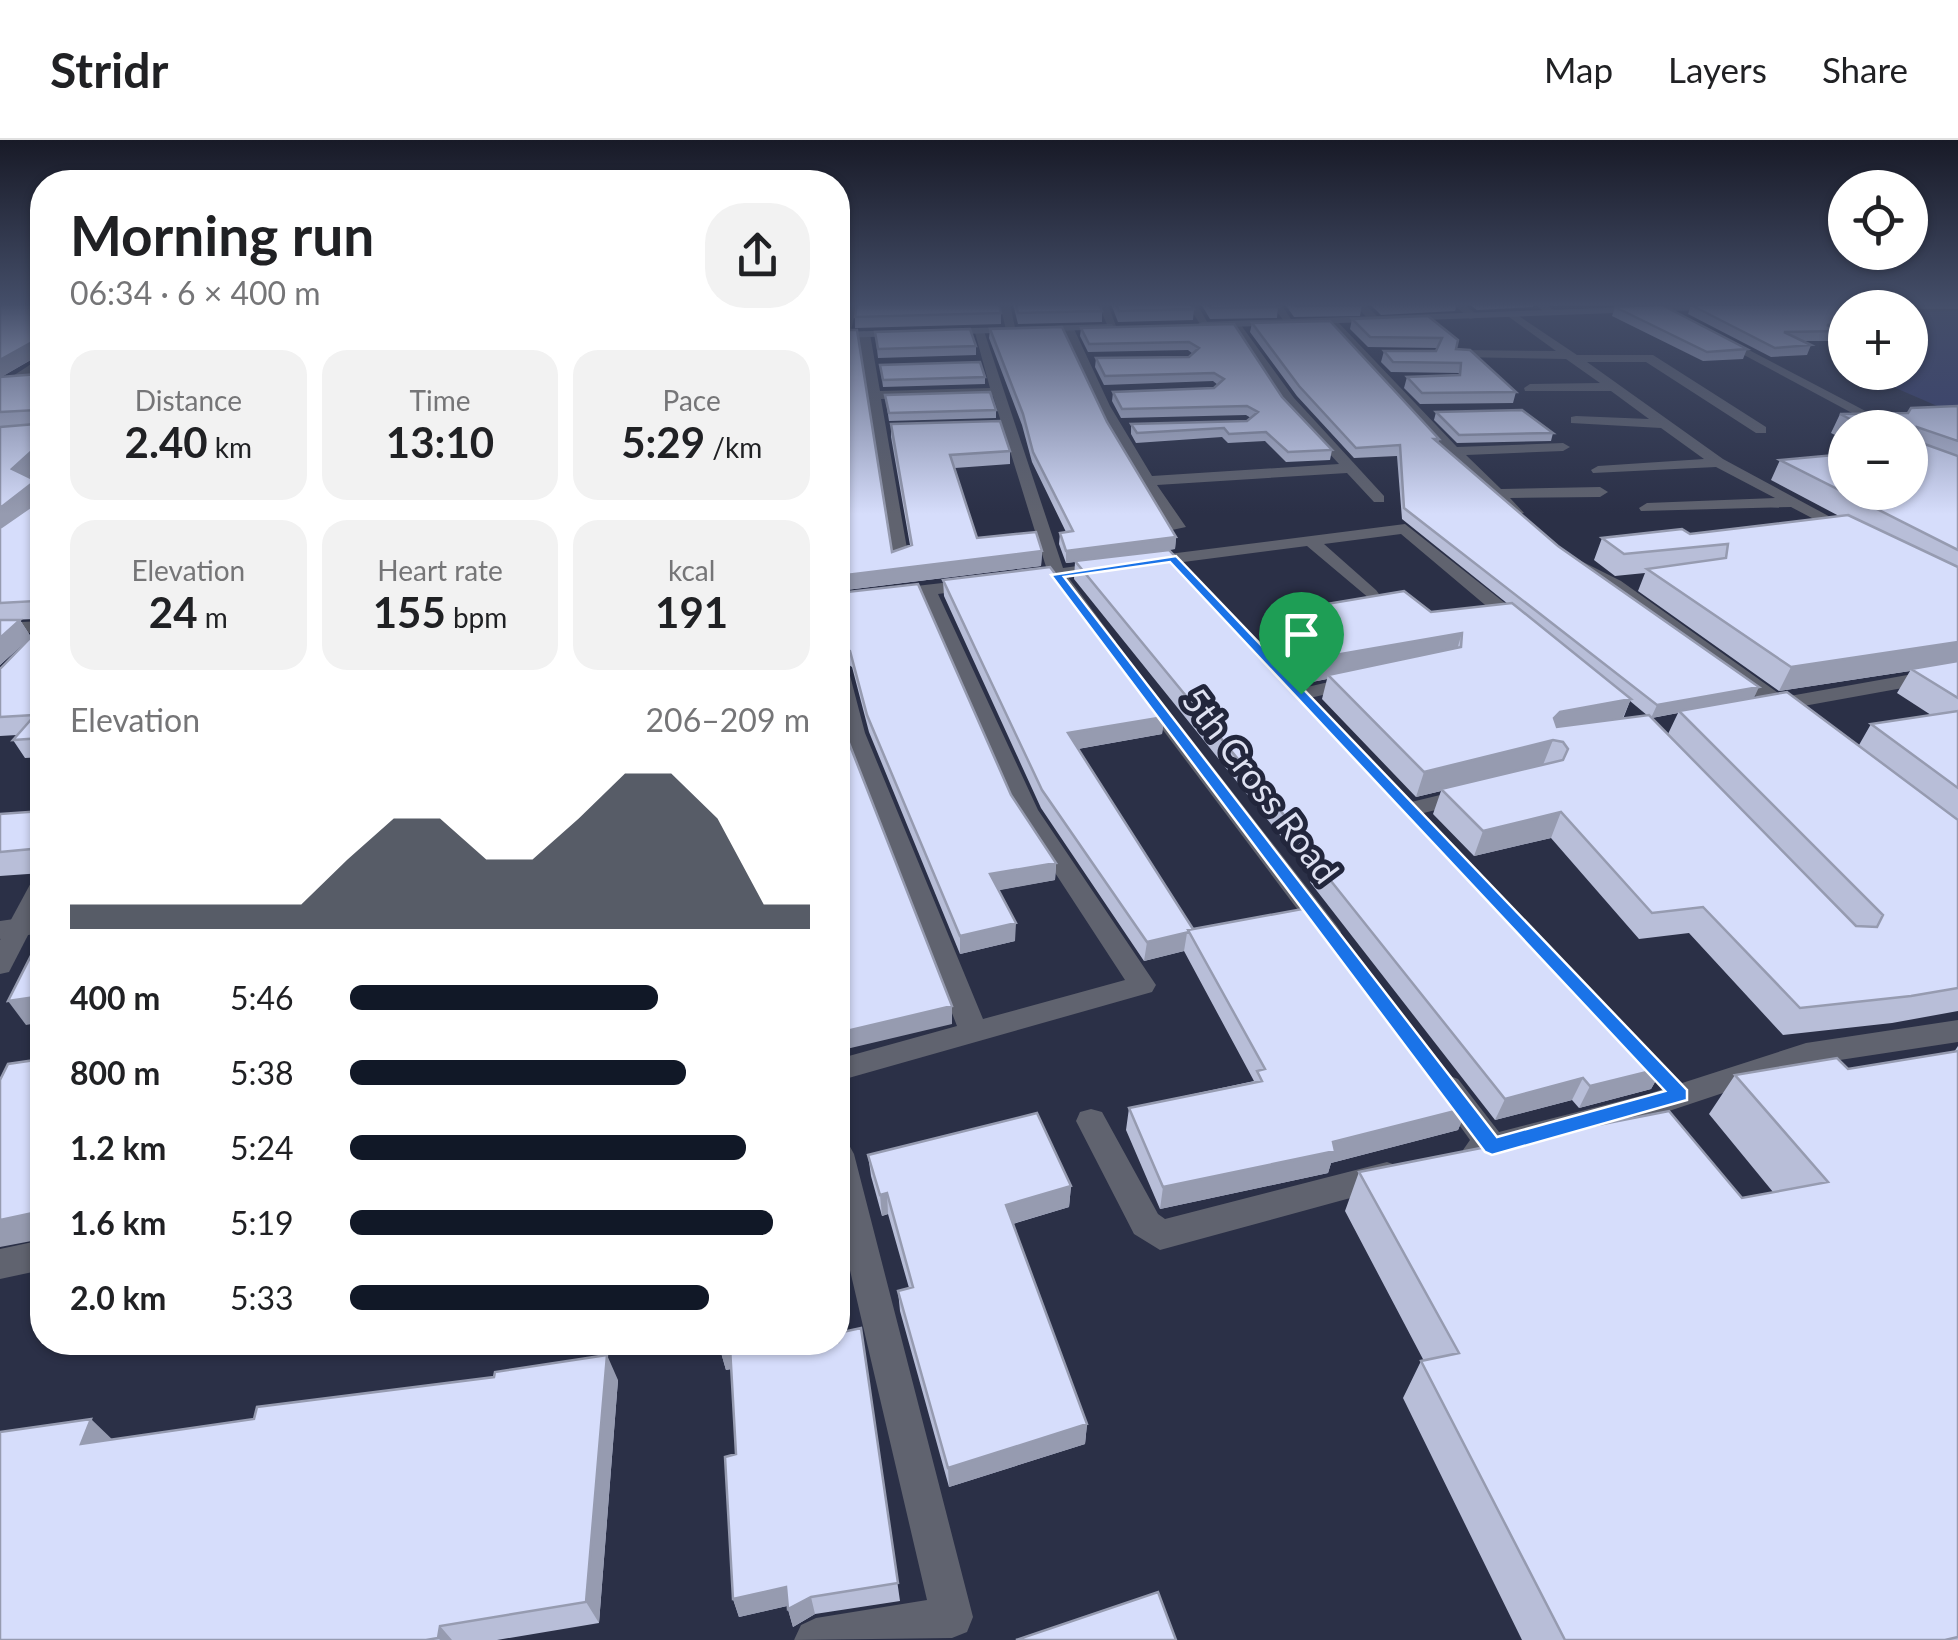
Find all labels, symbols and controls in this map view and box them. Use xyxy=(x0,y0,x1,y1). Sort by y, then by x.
text: Stridr xyxy=(50,41,168,98)
text: Map xyxy=(1544,48,1613,90)
text: Layers xyxy=(1668,48,1767,90)
text: Share xyxy=(1822,48,1908,90)
map controls xyxy=(1828,170,1928,510)
button: locate xyxy=(1828,170,1928,270)
text: Morning run xyxy=(70,202,374,268)
button: share xyxy=(705,203,810,308)
text: 06:34 · 6 × 400 m xyxy=(70,273,321,312)
button: + xyxy=(1828,290,1928,390)
text: Distance xyxy=(135,383,242,417)
text: Time xyxy=(410,383,470,417)
text: Pace xyxy=(663,383,721,417)
button: − xyxy=(1828,410,1928,510)
text: 2.40 xyxy=(125,417,208,467)
text: 13:10 xyxy=(386,417,494,467)
text: 5:29 xyxy=(621,417,705,467)
text: km xyxy=(208,430,252,464)
text: /km xyxy=(705,430,762,464)
text: Elevation xyxy=(131,553,245,587)
text: Heart rate xyxy=(377,553,503,587)
text: kcal xyxy=(668,553,715,587)
text: 24 xyxy=(149,587,198,637)
text: 155 xyxy=(373,587,446,637)
text: 191 xyxy=(655,587,728,637)
pin xyxy=(1259,592,1344,695)
text: m xyxy=(198,600,228,634)
text: bpm xyxy=(446,600,507,634)
icon: arrive xyxy=(1274,607,1329,662)
street label: 5th Cross Road xyxy=(1175,679,1349,891)
text: Elevation xyxy=(70,700,200,739)
text: 206–209 m xyxy=(646,700,810,739)
text: 400 m xyxy=(70,978,160,1017)
text: 5:46 xyxy=(230,978,294,1017)
text: 800 m xyxy=(70,1053,160,1092)
text: 5:38 xyxy=(230,1053,294,1092)
text: 1.2 km xyxy=(70,1128,166,1167)
text: 5:24 xyxy=(230,1128,294,1167)
text: 1.6 km xyxy=(70,1203,166,1242)
text: 5:19 xyxy=(230,1203,294,1242)
text: 2.0 km xyxy=(70,1278,166,1317)
text: 5:33 xyxy=(230,1278,294,1317)

